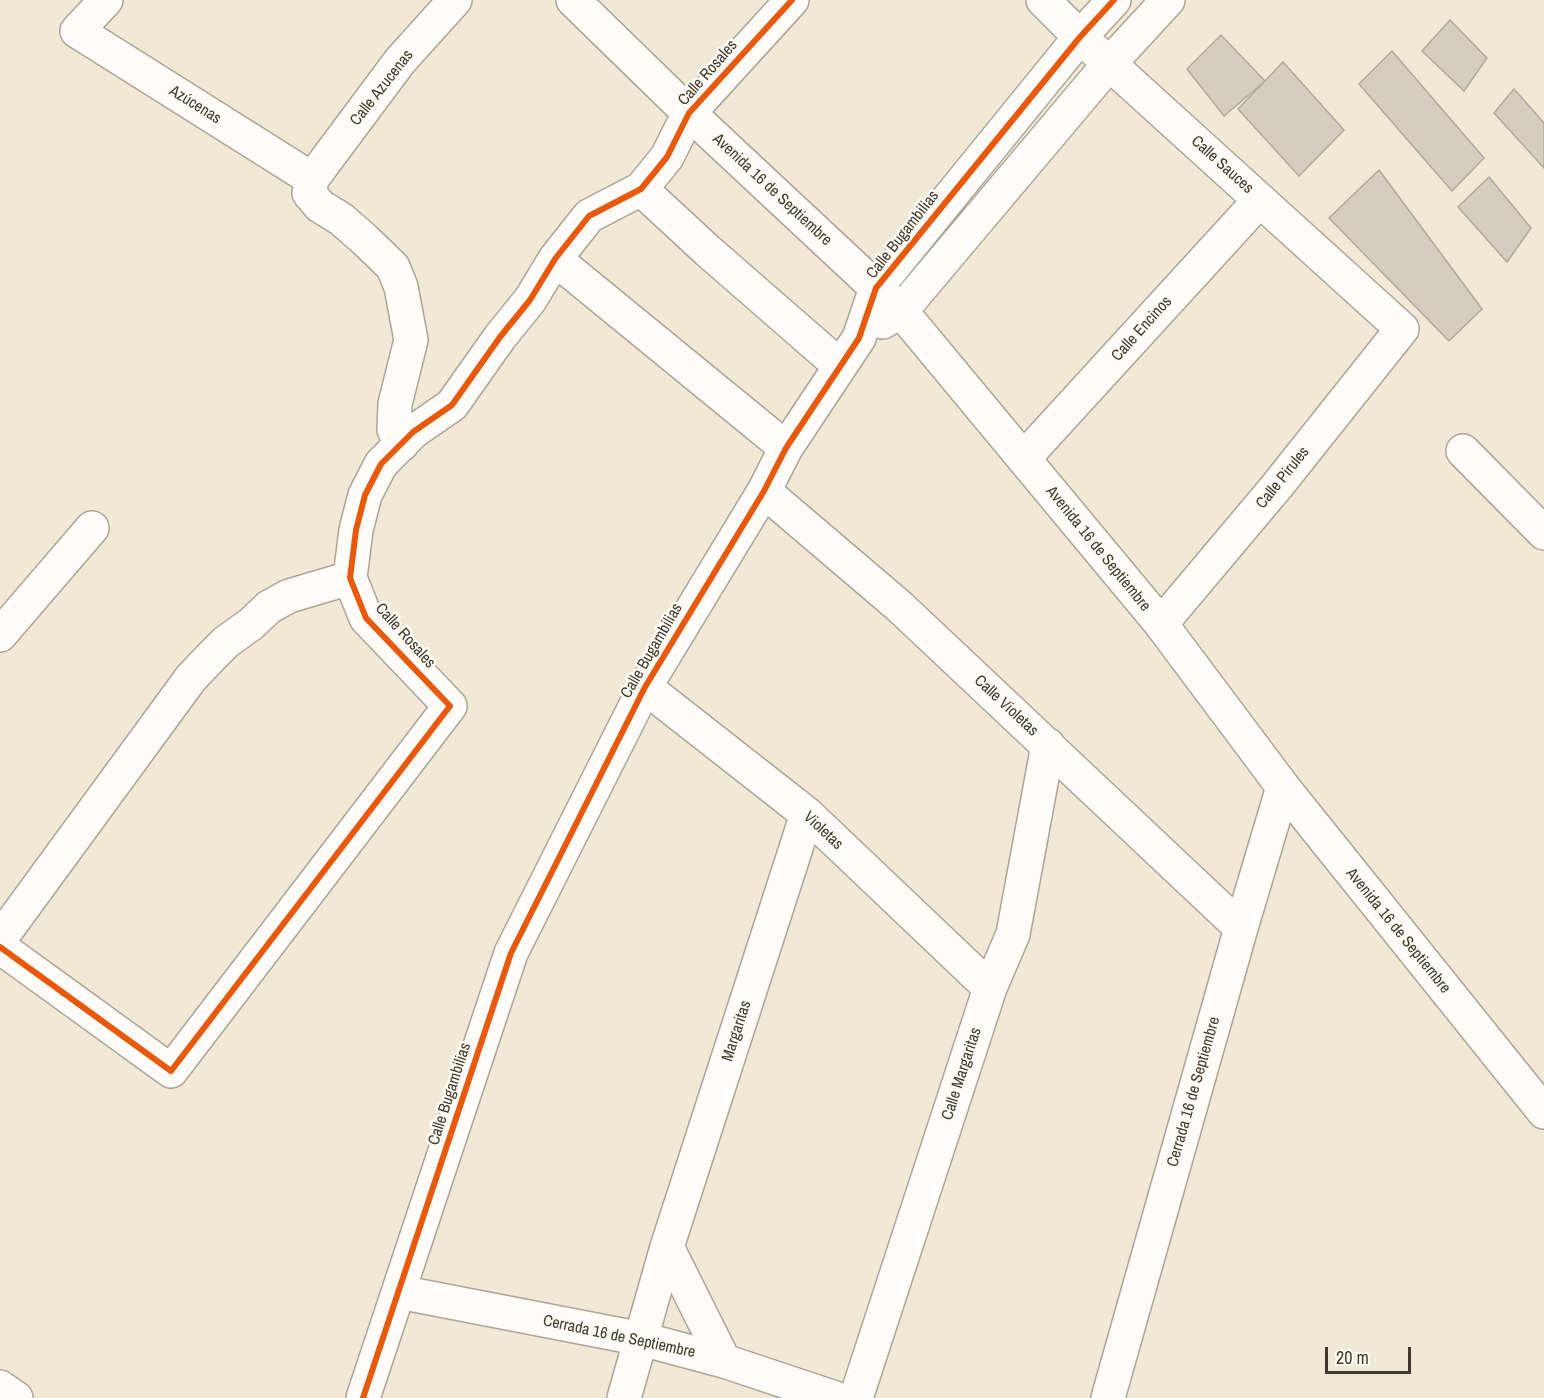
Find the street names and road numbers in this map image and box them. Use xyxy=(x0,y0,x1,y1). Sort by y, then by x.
street label: Calle Rosales xyxy=(674,36,742,110)
street label: Calle Azucenas xyxy=(346,46,418,130)
street label: Azúcenas xyxy=(165,82,225,128)
street label: Avenida 16 de Septiembre xyxy=(708,130,836,250)
street label: Calle Sauces xyxy=(1187,132,1257,198)
street label: Calle Bugambilias xyxy=(863,187,943,283)
street label: Calle Encinos xyxy=(1108,292,1176,366)
street label: Calle Pirules xyxy=(1252,443,1314,513)
street label: Avenida 16 de Septiembre xyxy=(1041,482,1155,616)
street label: Calle Rosales xyxy=(371,600,439,672)
street label: Calle Bugambilias xyxy=(617,600,687,702)
street label: Calle Violetas xyxy=(970,671,1042,741)
street label: Violetas xyxy=(799,808,847,854)
street label: Avenida 16 de Septiembre xyxy=(1341,864,1455,998)
street label: Margaritas xyxy=(718,998,756,1064)
street label: Cerrada 16 de Septiembre xyxy=(1163,1015,1225,1169)
street label: Calle Margaritas xyxy=(938,1025,986,1123)
street label: Calle Bugambilias xyxy=(424,1040,476,1148)
street label: Cerrada 16 de Septiembre xyxy=(541,1311,697,1363)

